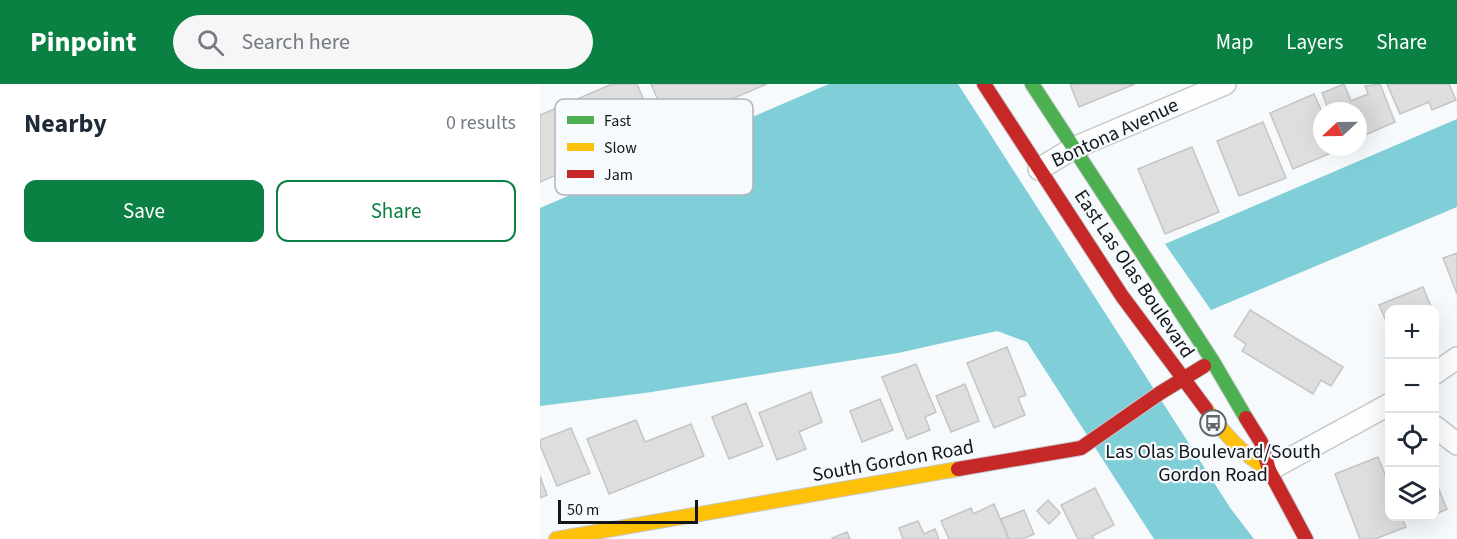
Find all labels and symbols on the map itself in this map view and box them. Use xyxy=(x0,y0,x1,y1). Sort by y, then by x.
street label: Bontona Avenue xyxy=(1047,91,1183,175)
legend xyxy=(555,99,753,195)
north arrow xyxy=(1313,102,1367,156)
text: Fast xyxy=(604,110,632,132)
text: Slow xyxy=(604,137,637,159)
text: Jam xyxy=(604,164,633,186)
street label: East Las Olas Boulevard xyxy=(1067,184,1201,364)
bus stop icon: Las Olas Boulevard/South Gordon Road xyxy=(1198,408,1228,438)
street label: South Gordon Road xyxy=(810,433,976,489)
place label: Las Olas Boulevard/South Gordon Road xyxy=(1105,438,1321,489)
scale bar xyxy=(558,497,698,524)

